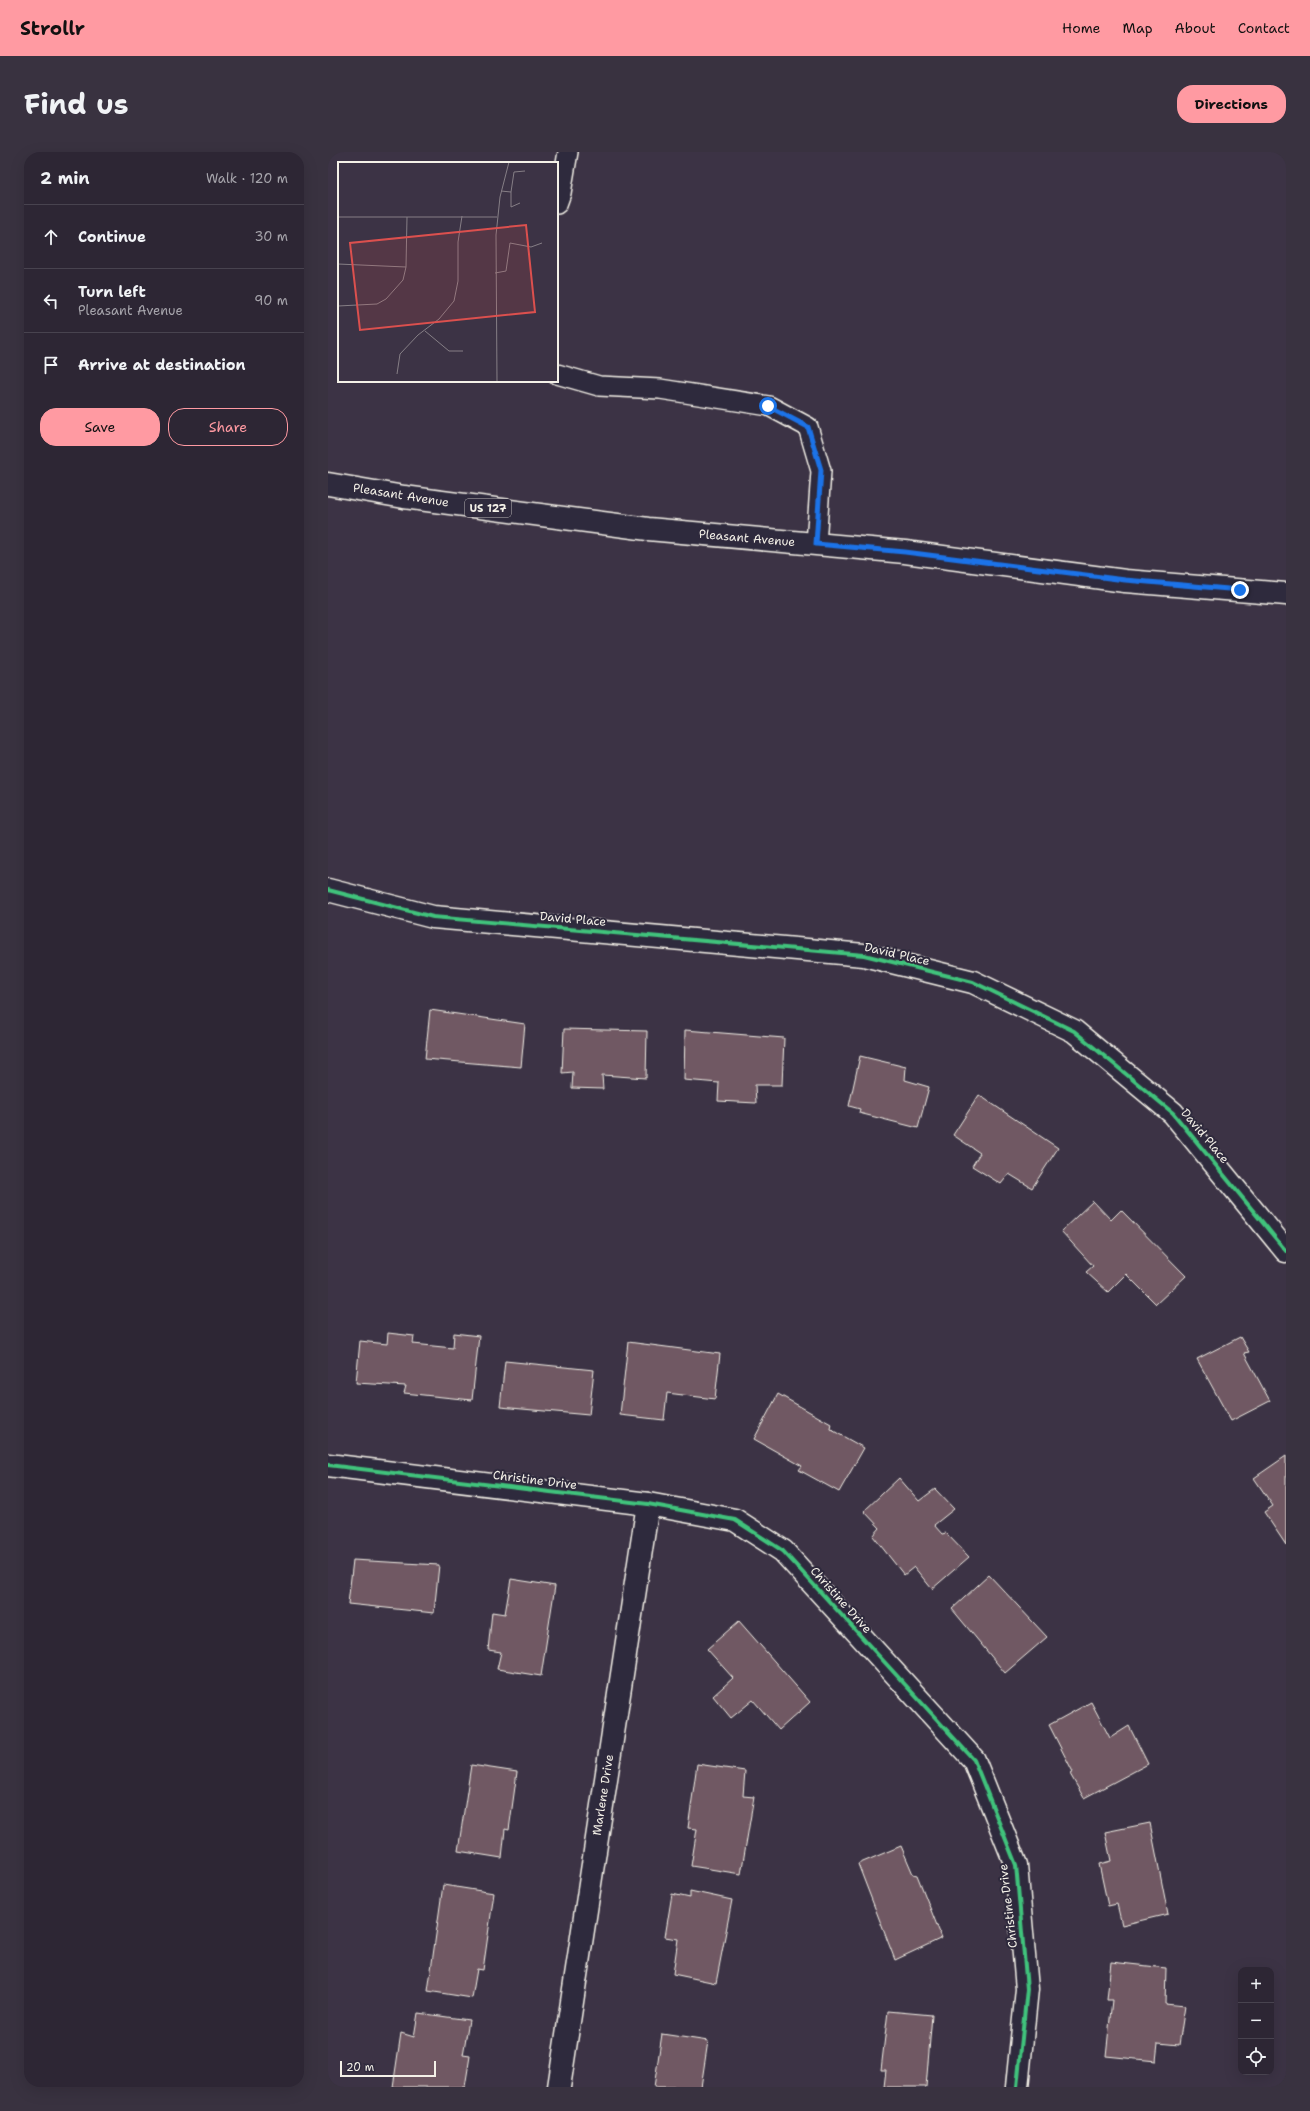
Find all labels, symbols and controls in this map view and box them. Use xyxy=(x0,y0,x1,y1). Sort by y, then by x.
text: Strollr xyxy=(20,16,85,41)
text: Home xyxy=(1062,19,1101,37)
text: Map xyxy=(1123,19,1153,37)
text: About xyxy=(1175,19,1216,37)
text: Contact xyxy=(1238,19,1290,37)
text: Find us xyxy=(24,85,129,123)
button: Directions xyxy=(1177,85,1286,123)
inset map xyxy=(338,162,558,382)
text: 2 min xyxy=(40,167,90,189)
text: Walk · 120 m xyxy=(206,170,288,187)
icon: ahead xyxy=(40,226,62,248)
text: Continue xyxy=(78,227,146,247)
text: 30 m xyxy=(254,228,288,245)
text: Turn left xyxy=(78,282,146,302)
icon: left xyxy=(40,290,62,312)
text: 90 m xyxy=(254,292,288,309)
text: Pleasant Avenue xyxy=(78,302,183,319)
icon: arrive xyxy=(40,354,62,376)
text: Arrive at destination xyxy=(78,355,246,375)
route start xyxy=(759,397,777,415)
button: Save xyxy=(40,408,160,446)
button: Share xyxy=(168,408,288,446)
street label: Pleasant Avenue xyxy=(352,480,450,511)
road number: US 127 xyxy=(465,499,511,517)
street label: Pleasant Avenue xyxy=(698,526,796,550)
route end xyxy=(1231,581,1249,599)
street label: David Place xyxy=(539,908,607,930)
street label: David Place xyxy=(863,939,931,969)
street label: David Place xyxy=(1177,1105,1233,1167)
street label: Christine Drive xyxy=(492,1467,578,1493)
street label: Christine Drive xyxy=(807,1563,875,1637)
street label: Marlene Drive xyxy=(589,1753,617,1837)
street label: Christine Drive xyxy=(995,1863,1021,1949)
map controls xyxy=(1238,1967,1274,2075)
button: + xyxy=(1238,1967,1274,2003)
button: − xyxy=(1238,2003,1274,2039)
button: locate xyxy=(1238,2039,1274,2075)
scale bar xyxy=(340,2059,436,2078)
text: 20 m xyxy=(346,2060,374,2075)

